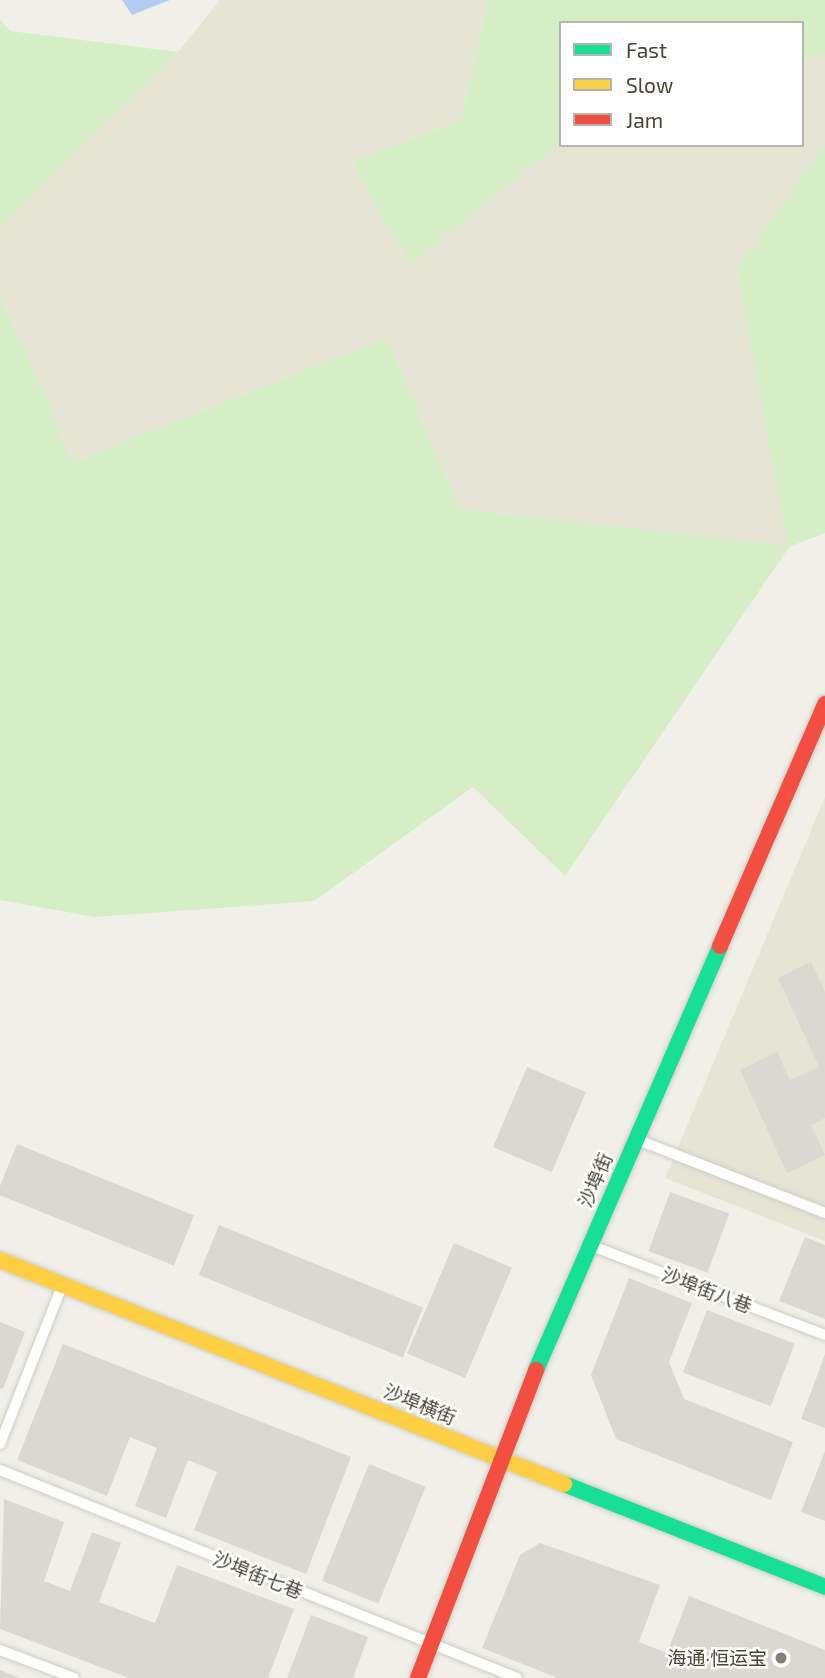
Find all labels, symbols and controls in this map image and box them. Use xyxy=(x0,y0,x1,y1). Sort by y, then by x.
legend xyxy=(559,21,804,147)
text: Fast xyxy=(626,37,667,62)
text: Slow xyxy=(626,72,673,97)
text: Jam xyxy=(626,107,663,132)
street label: 沙埠街 xyxy=(573,1149,617,1211)
street label: 沙埠街八巷 xyxy=(659,1262,755,1318)
street label: 沙埠横街 xyxy=(380,1379,460,1429)
street label: 沙埠街七巷 xyxy=(210,1547,306,1603)
place label: 海通·恒运宝 xyxy=(668,1647,767,1669)
marker: 海通·恒运宝 xyxy=(773,1650,789,1666)

